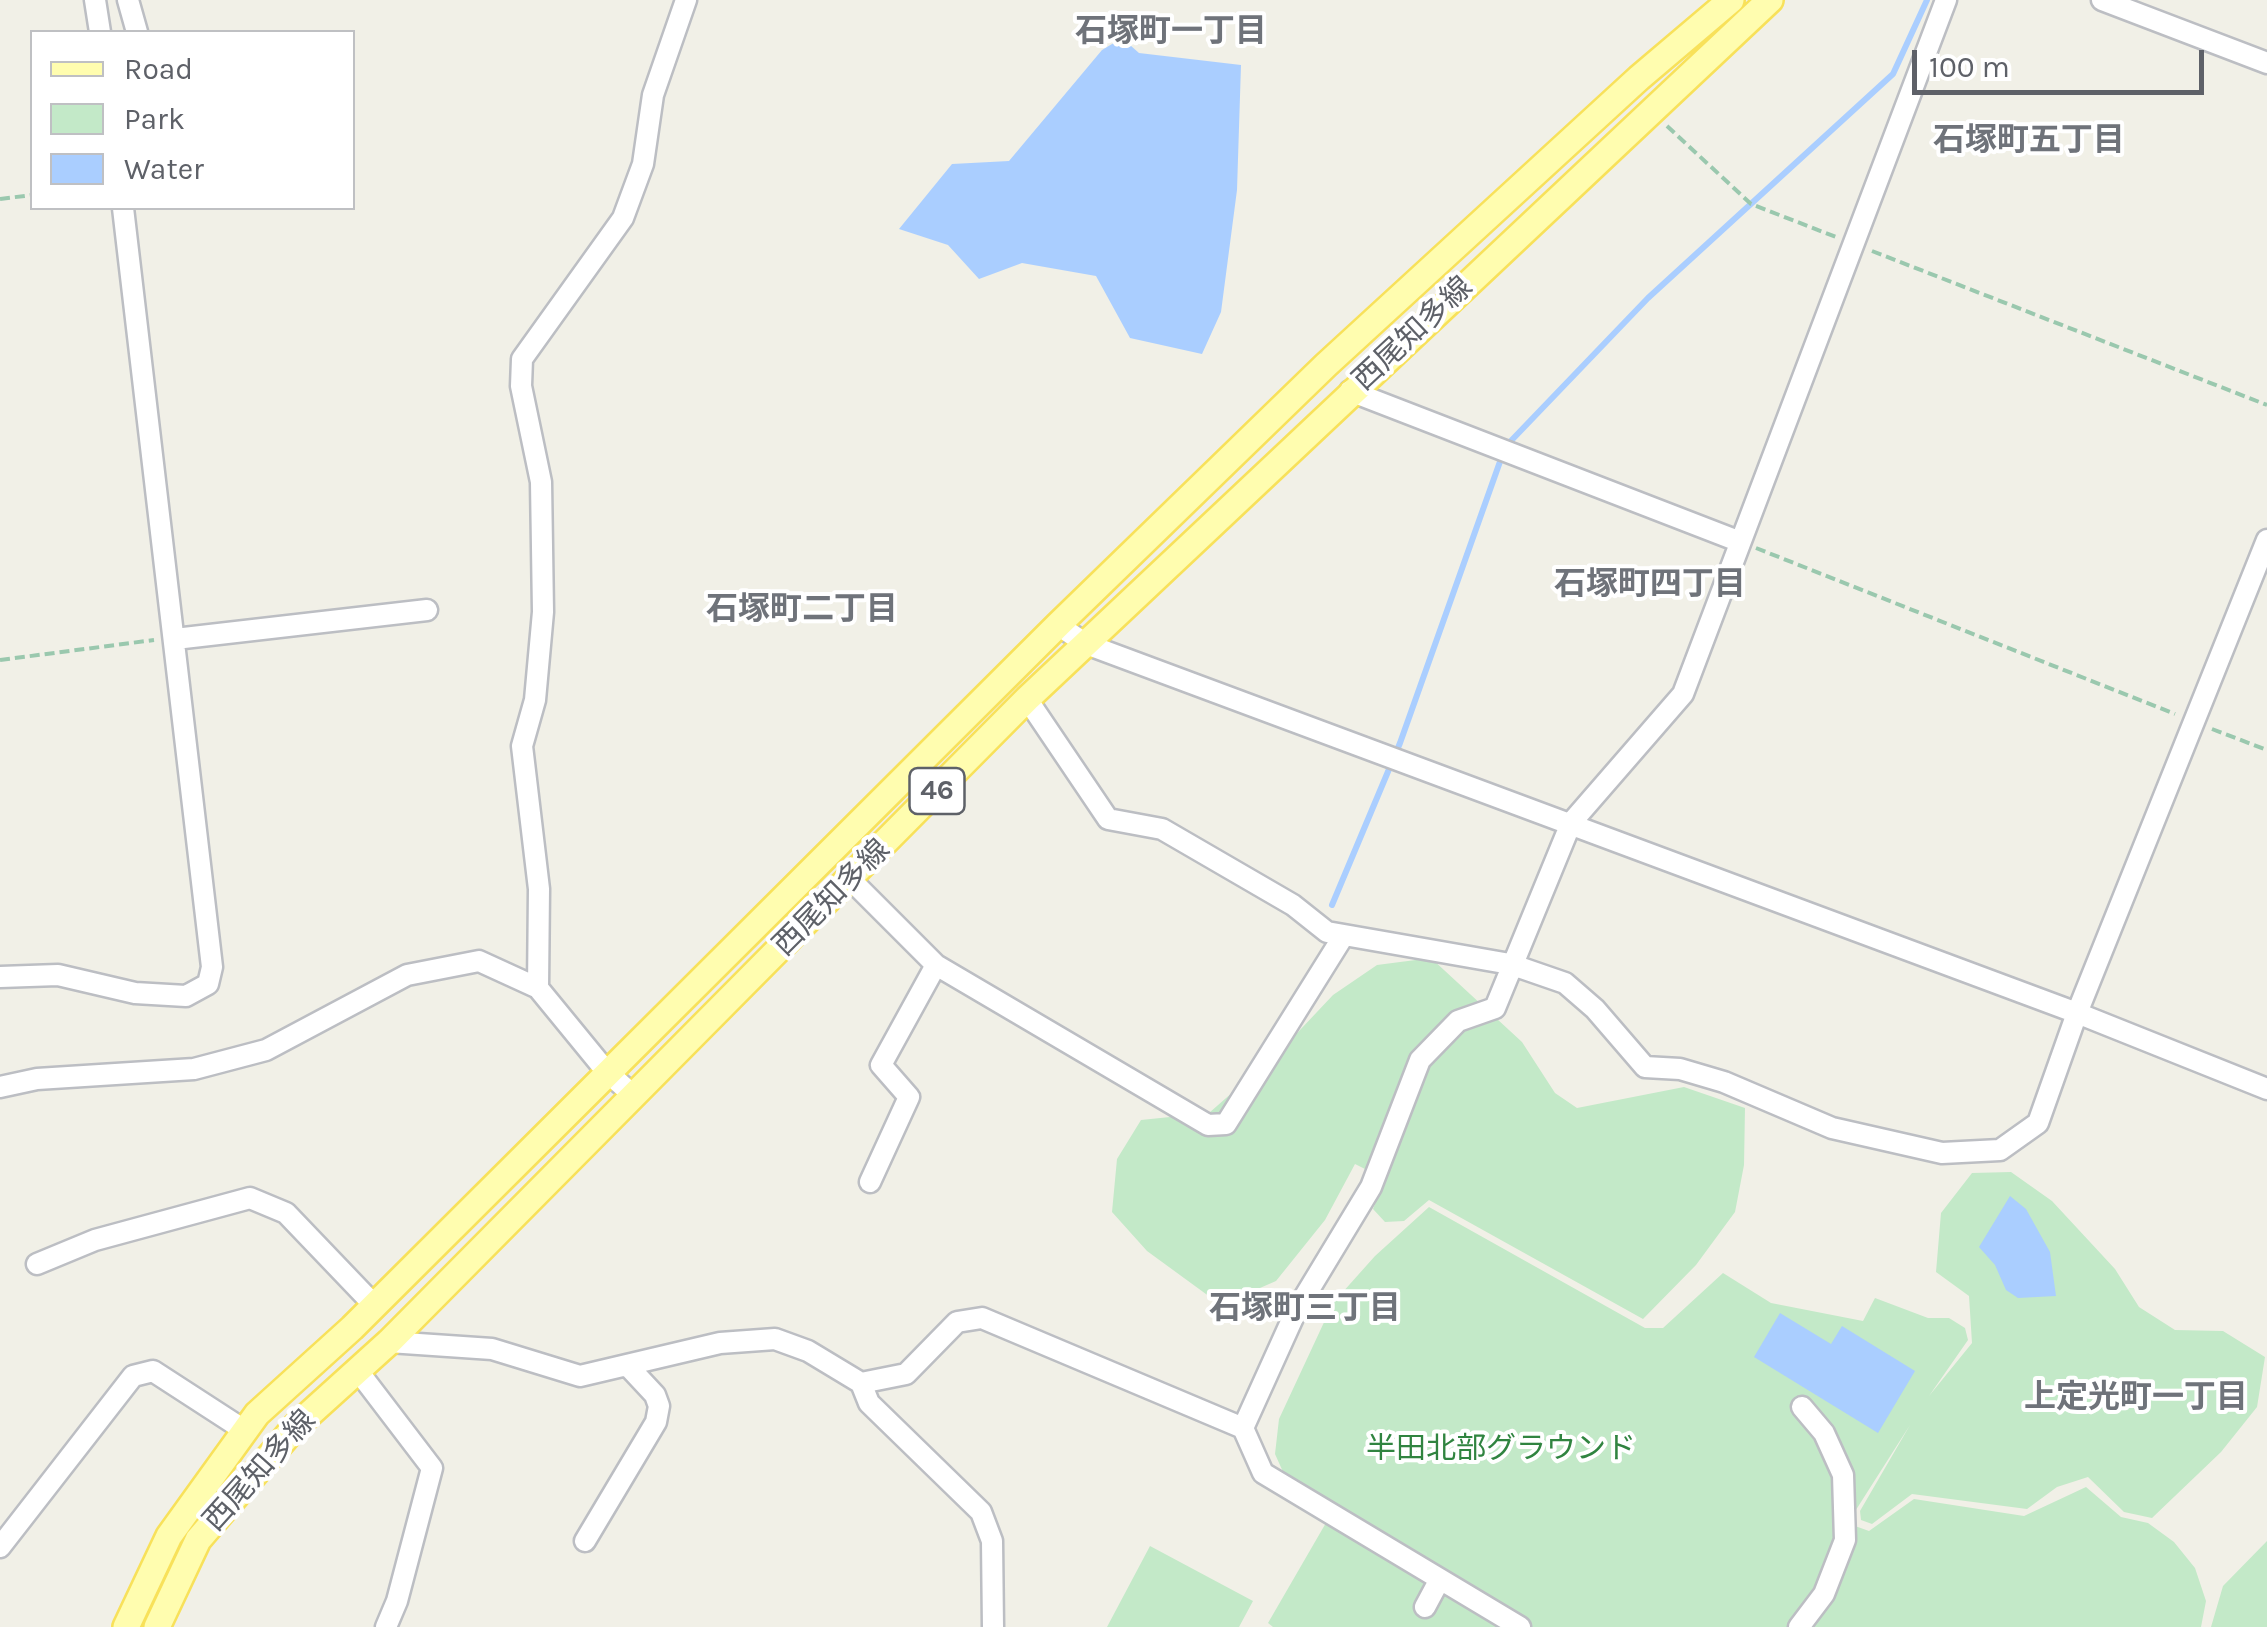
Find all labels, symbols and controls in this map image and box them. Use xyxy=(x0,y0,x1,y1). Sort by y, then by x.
district label: 石塚町一丁目 xyxy=(1075,13,1267,51)
legend xyxy=(30,30,355,210)
scale bar xyxy=(1917,30,2210,92)
text: 100 m xyxy=(1929,49,2010,85)
text: Road xyxy=(124,51,193,87)
text: Park xyxy=(124,101,185,137)
district label: 石塚町五丁目 xyxy=(1933,122,2125,160)
text: Water xyxy=(124,151,204,187)
street label: 西尾知多線 xyxy=(1346,270,1480,398)
district label: 石塚町四丁目 xyxy=(1554,566,1746,604)
district label: 石塚町二丁目 xyxy=(706,591,898,629)
road number: 46 xyxy=(910,768,964,814)
street label: 西尾知多線 xyxy=(766,832,898,964)
district label: 石塚町三丁目 xyxy=(1209,1290,1401,1328)
district label: 上定光町一丁目 xyxy=(2024,1379,2248,1417)
street label: 西尾知多線 xyxy=(196,1403,324,1539)
park label: 半田北部グラウンド xyxy=(1366,1431,1636,1467)

